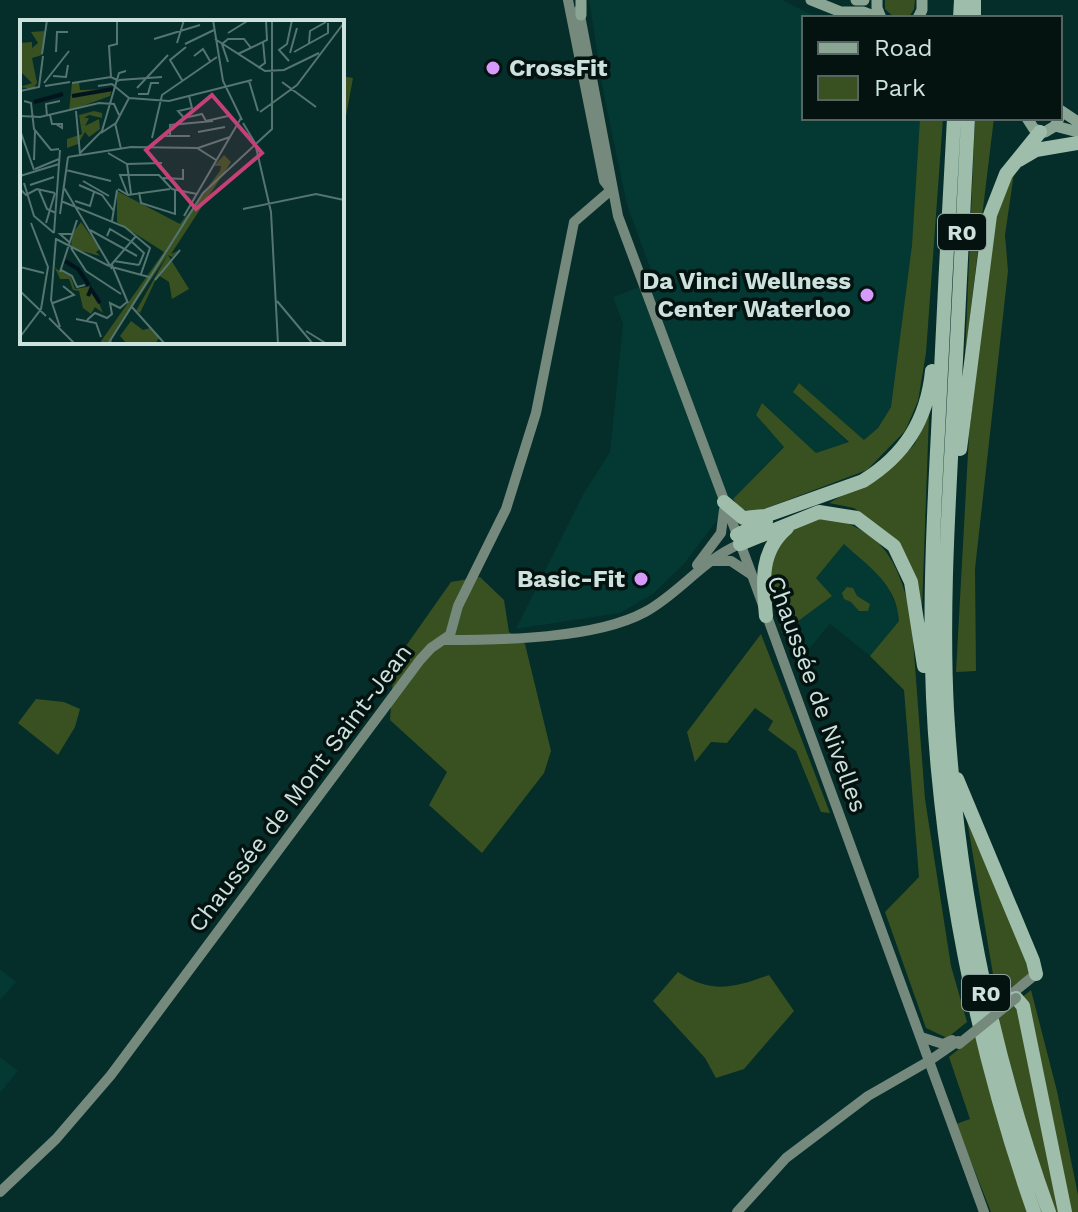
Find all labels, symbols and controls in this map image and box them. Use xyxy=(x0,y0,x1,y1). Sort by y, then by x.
legend xyxy=(802,16,1062,120)
inset map xyxy=(20,20,344,344)
text: Road xyxy=(874,34,933,62)
place label: CrossFit xyxy=(509,54,608,82)
marker: CrossFit xyxy=(484,59,502,77)
text: Park xyxy=(874,74,926,102)
road number: R0 xyxy=(938,214,986,250)
place label: Da Vinci Wellness Center Waterloo xyxy=(642,267,851,323)
marker: Da Vinci Wellness Center Waterloo xyxy=(858,286,876,304)
place label: Basic-Fit xyxy=(517,565,626,593)
marker: Basic-Fit xyxy=(632,570,650,588)
street label: Chaussée de Nivelles xyxy=(761,572,873,816)
street label: Chaussée de Mont Saint-Jean xyxy=(183,639,417,937)
road number: R0 xyxy=(962,975,1010,1011)

